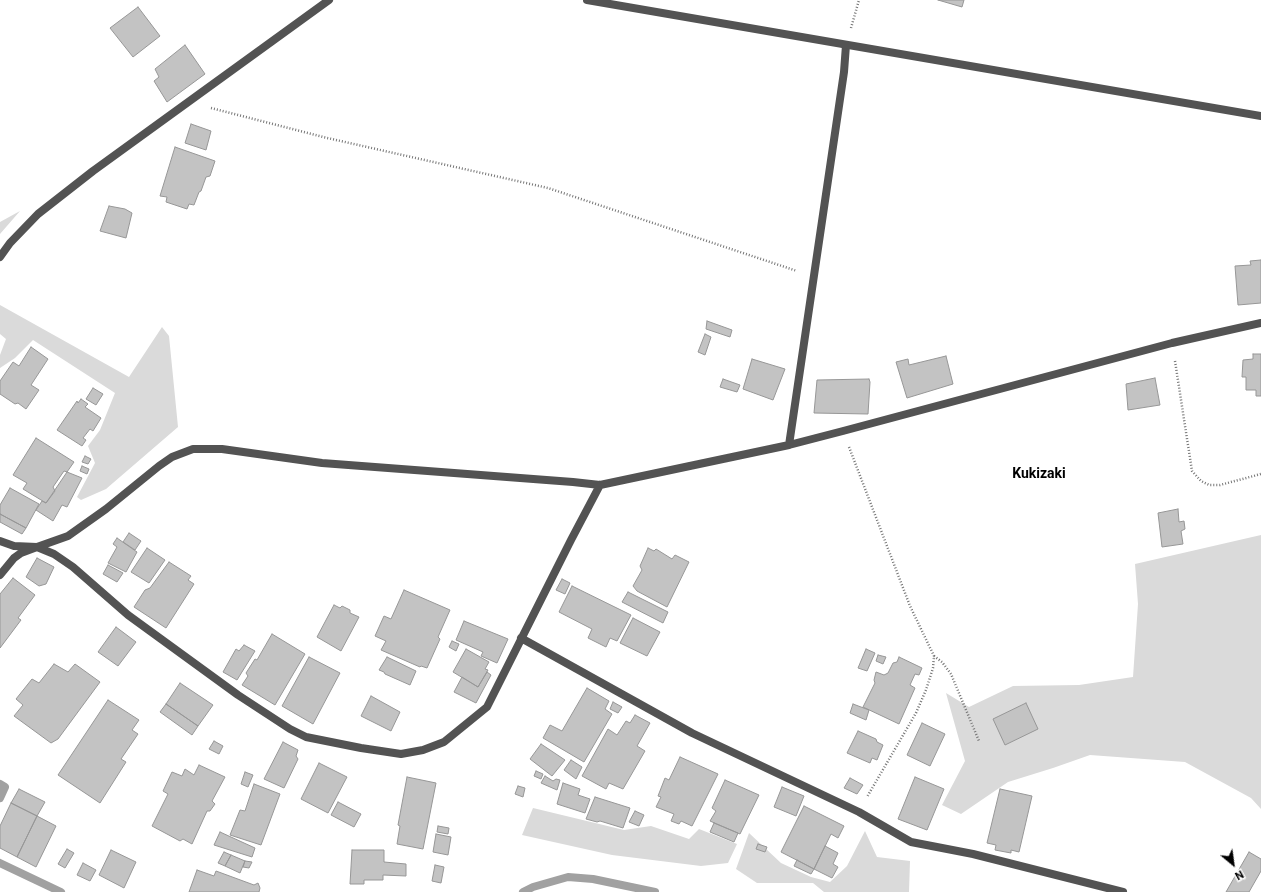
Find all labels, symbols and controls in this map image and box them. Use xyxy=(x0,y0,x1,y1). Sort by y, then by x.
district label: Kukizaki xyxy=(1012,466,1066,482)
north arrow xyxy=(1213,844,1253,884)
text: N xyxy=(1233,867,1246,882)

